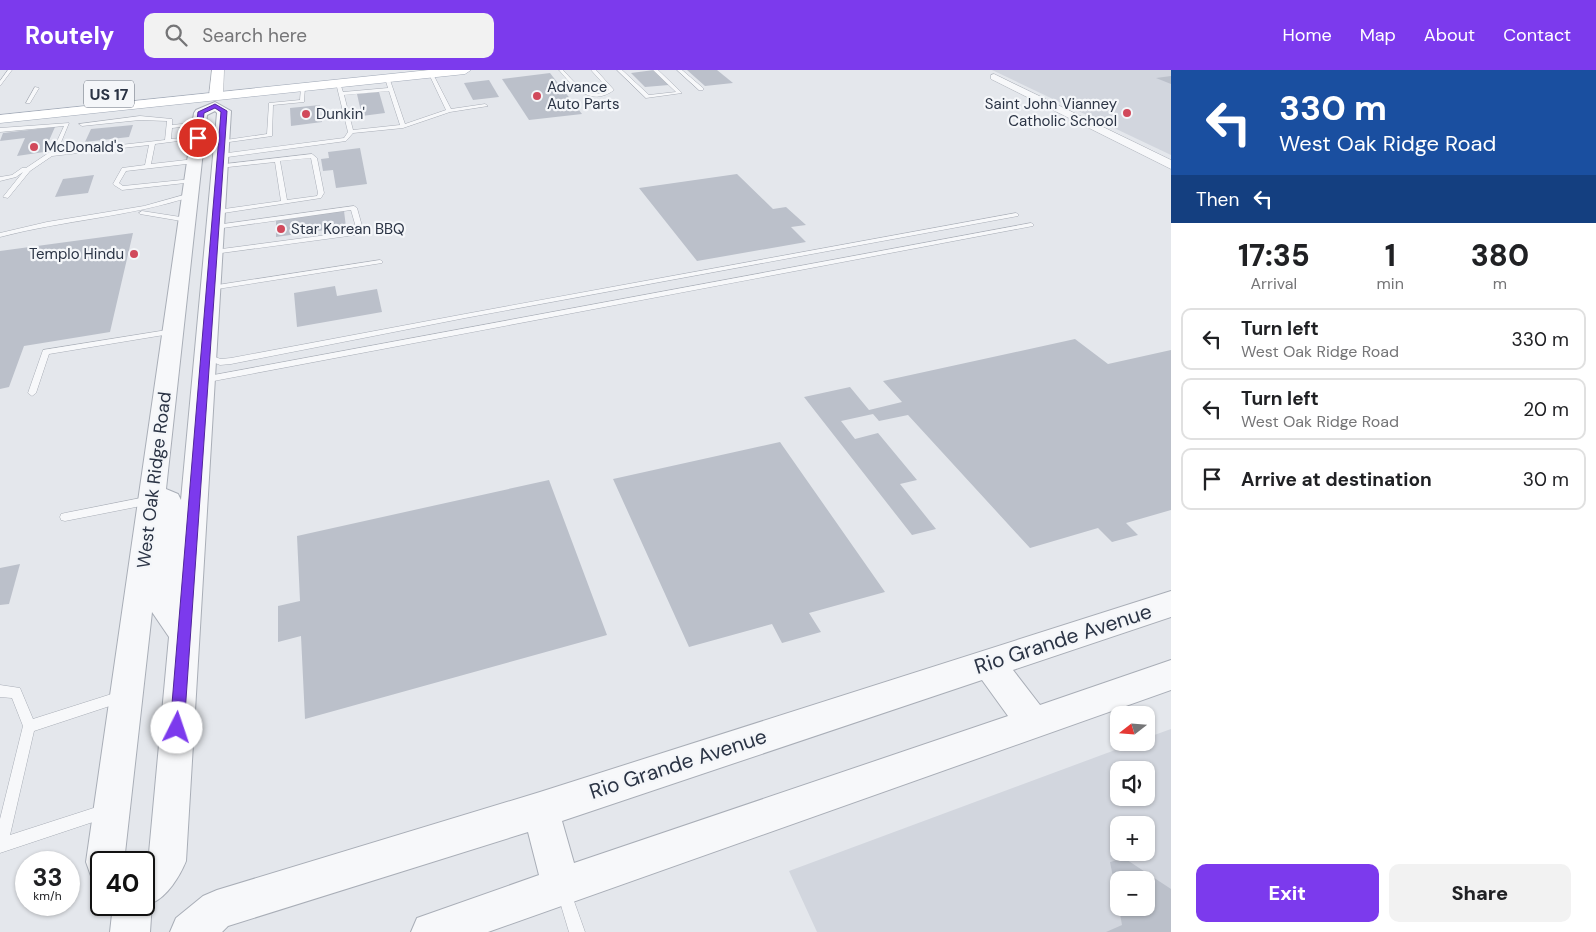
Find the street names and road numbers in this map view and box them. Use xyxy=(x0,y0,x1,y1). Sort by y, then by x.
road number: US 17 xyxy=(84,80,134,108)
street label: West Oak Ridge Road xyxy=(131,390,177,570)
street label: Rio Grande Avenue xyxy=(971,597,1155,681)
street label: Rio Grande Avenue xyxy=(586,722,770,806)

